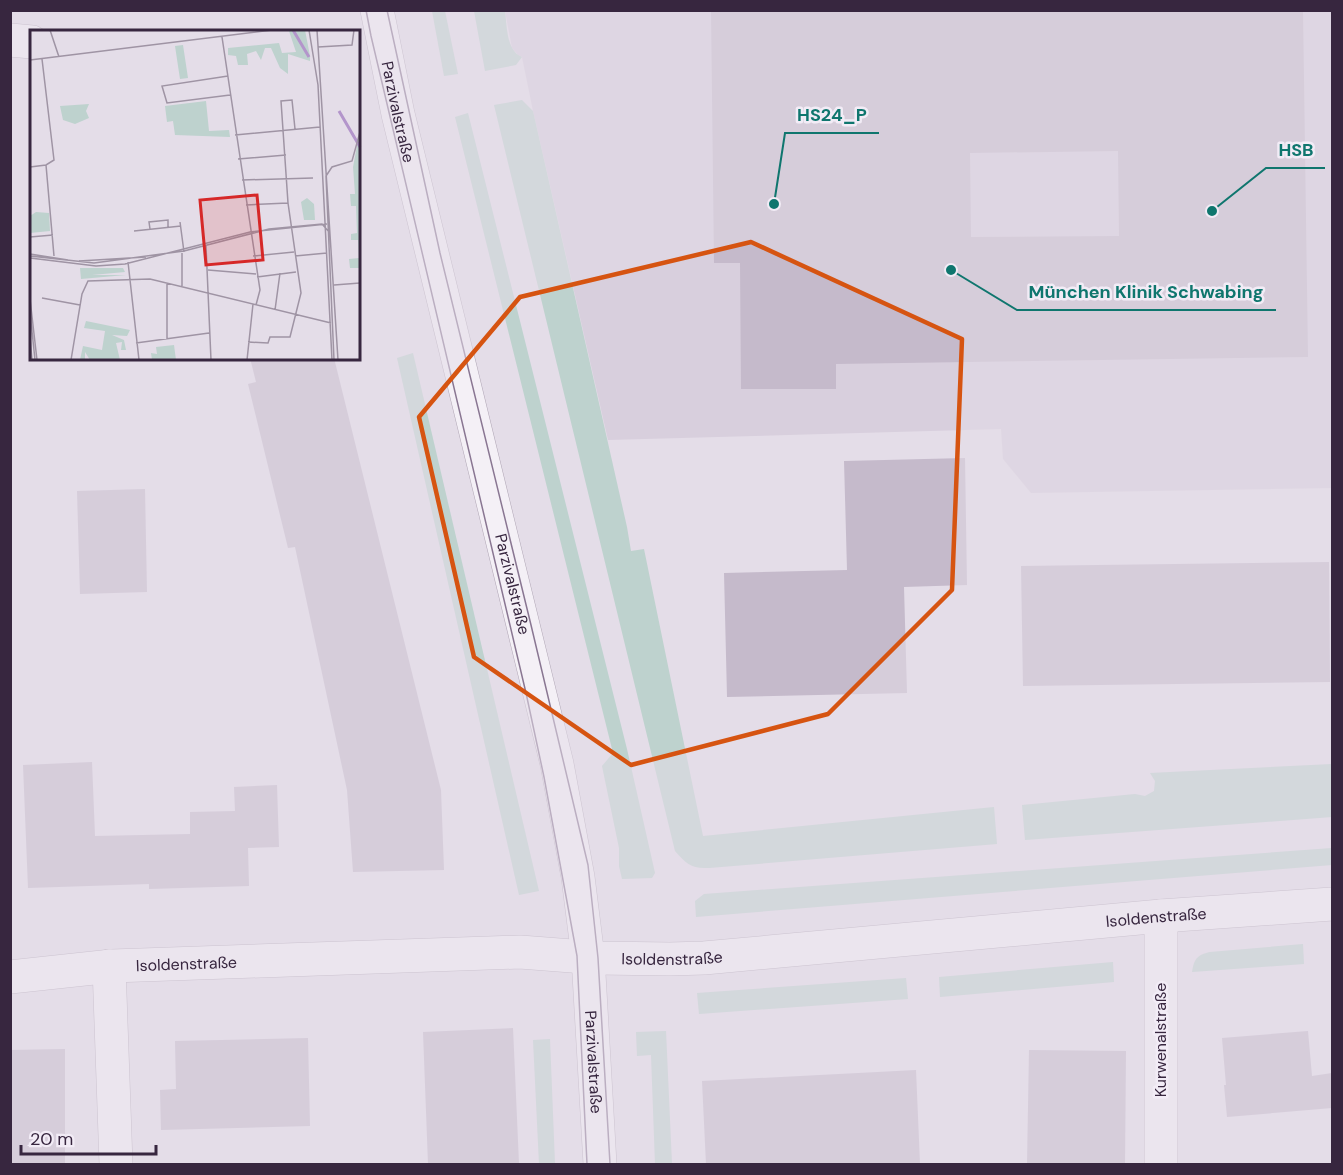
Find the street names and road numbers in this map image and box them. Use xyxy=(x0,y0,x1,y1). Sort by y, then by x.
street label: Parzivalstraße xyxy=(377,59,419,165)
street label: Parzivalstraße xyxy=(490,532,535,637)
street label: Isoldenstraße xyxy=(1105,903,1207,932)
street label: Isoldenstraße xyxy=(621,946,723,970)
street label: Isoldenstraße xyxy=(135,952,237,976)
street label: Kurwenalstraße xyxy=(1150,983,1171,1097)
street label: Parzivalstraße xyxy=(580,1010,607,1114)

